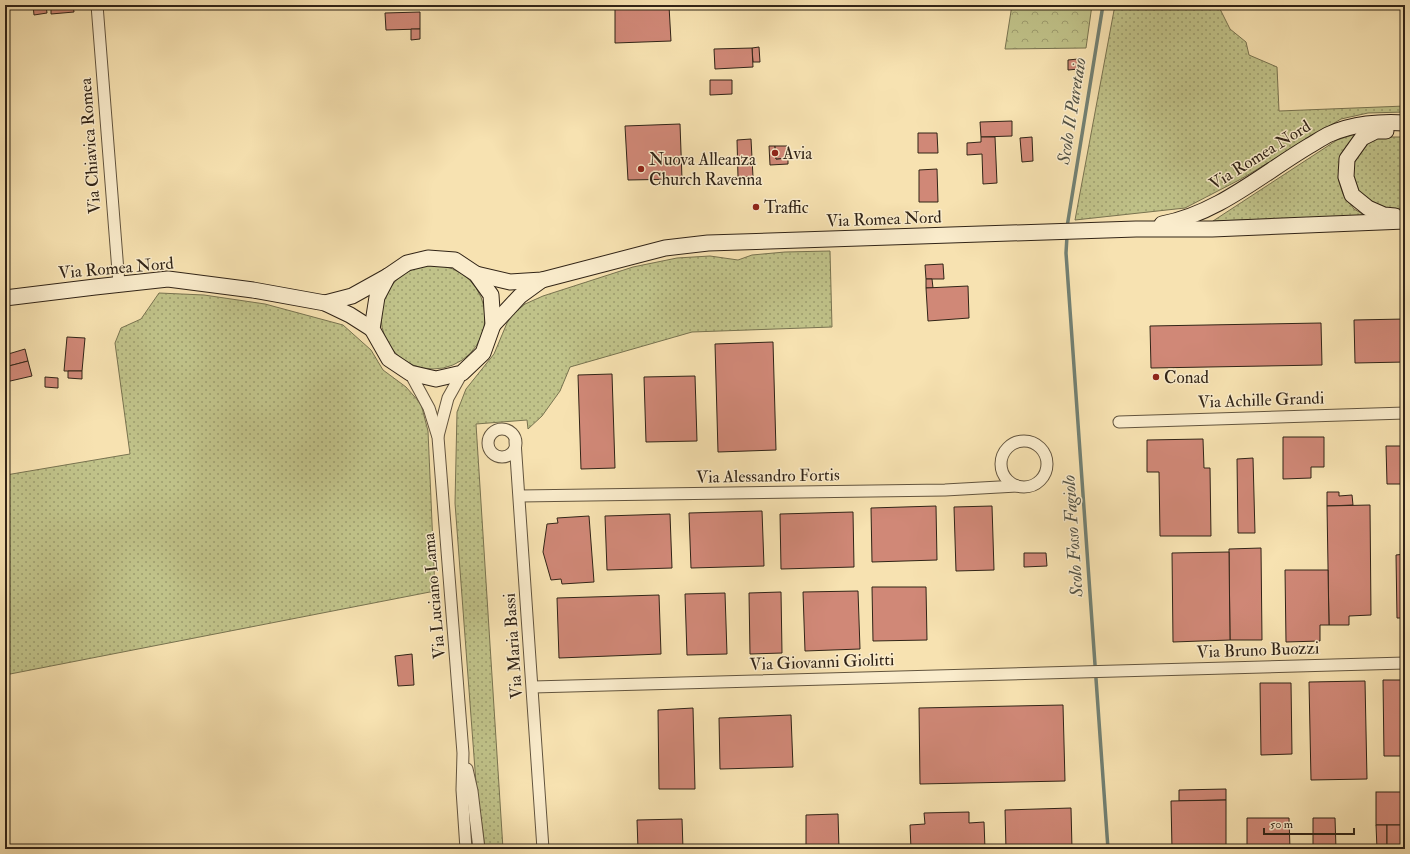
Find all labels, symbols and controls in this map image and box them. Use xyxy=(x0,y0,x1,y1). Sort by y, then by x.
water label: Scolo Il Paretaio xyxy=(1052,56,1092,167)
street label: Via Chiavica Romea xyxy=(75,76,105,215)
street label: Via Romea Nord xyxy=(1205,115,1315,195)
place label: Avia xyxy=(782,143,813,164)
marker: Avia xyxy=(770,148,780,158)
place label: Nuova Alleanza Church Ravenna xyxy=(649,149,763,190)
marker: Nuova Alleanza Church Ravenna xyxy=(636,164,646,174)
place label: Traffic xyxy=(764,197,809,218)
marker: Traffic xyxy=(751,202,761,212)
street label: Via Romea Nord xyxy=(826,206,943,232)
street label: Via Romea Nord xyxy=(57,252,175,284)
place label: Conad xyxy=(1164,367,1209,388)
marker: Conad xyxy=(1151,372,1161,382)
street label: Via Achille Grandi xyxy=(1197,387,1325,413)
street label: Via Alessandro Fortis xyxy=(696,464,840,488)
water label: Scolo Fosso Fagiolo xyxy=(1057,474,1089,599)
street label: Via Luciano Lama xyxy=(418,531,450,660)
street label: Via Maria Bassi xyxy=(499,592,527,700)
street label: Via Bruno Buozzi xyxy=(1196,637,1320,663)
street label: Via Giovanni Giolitti xyxy=(749,649,895,675)
scale bar xyxy=(1264,810,1354,836)
text: 50 m xyxy=(1270,817,1294,832)

